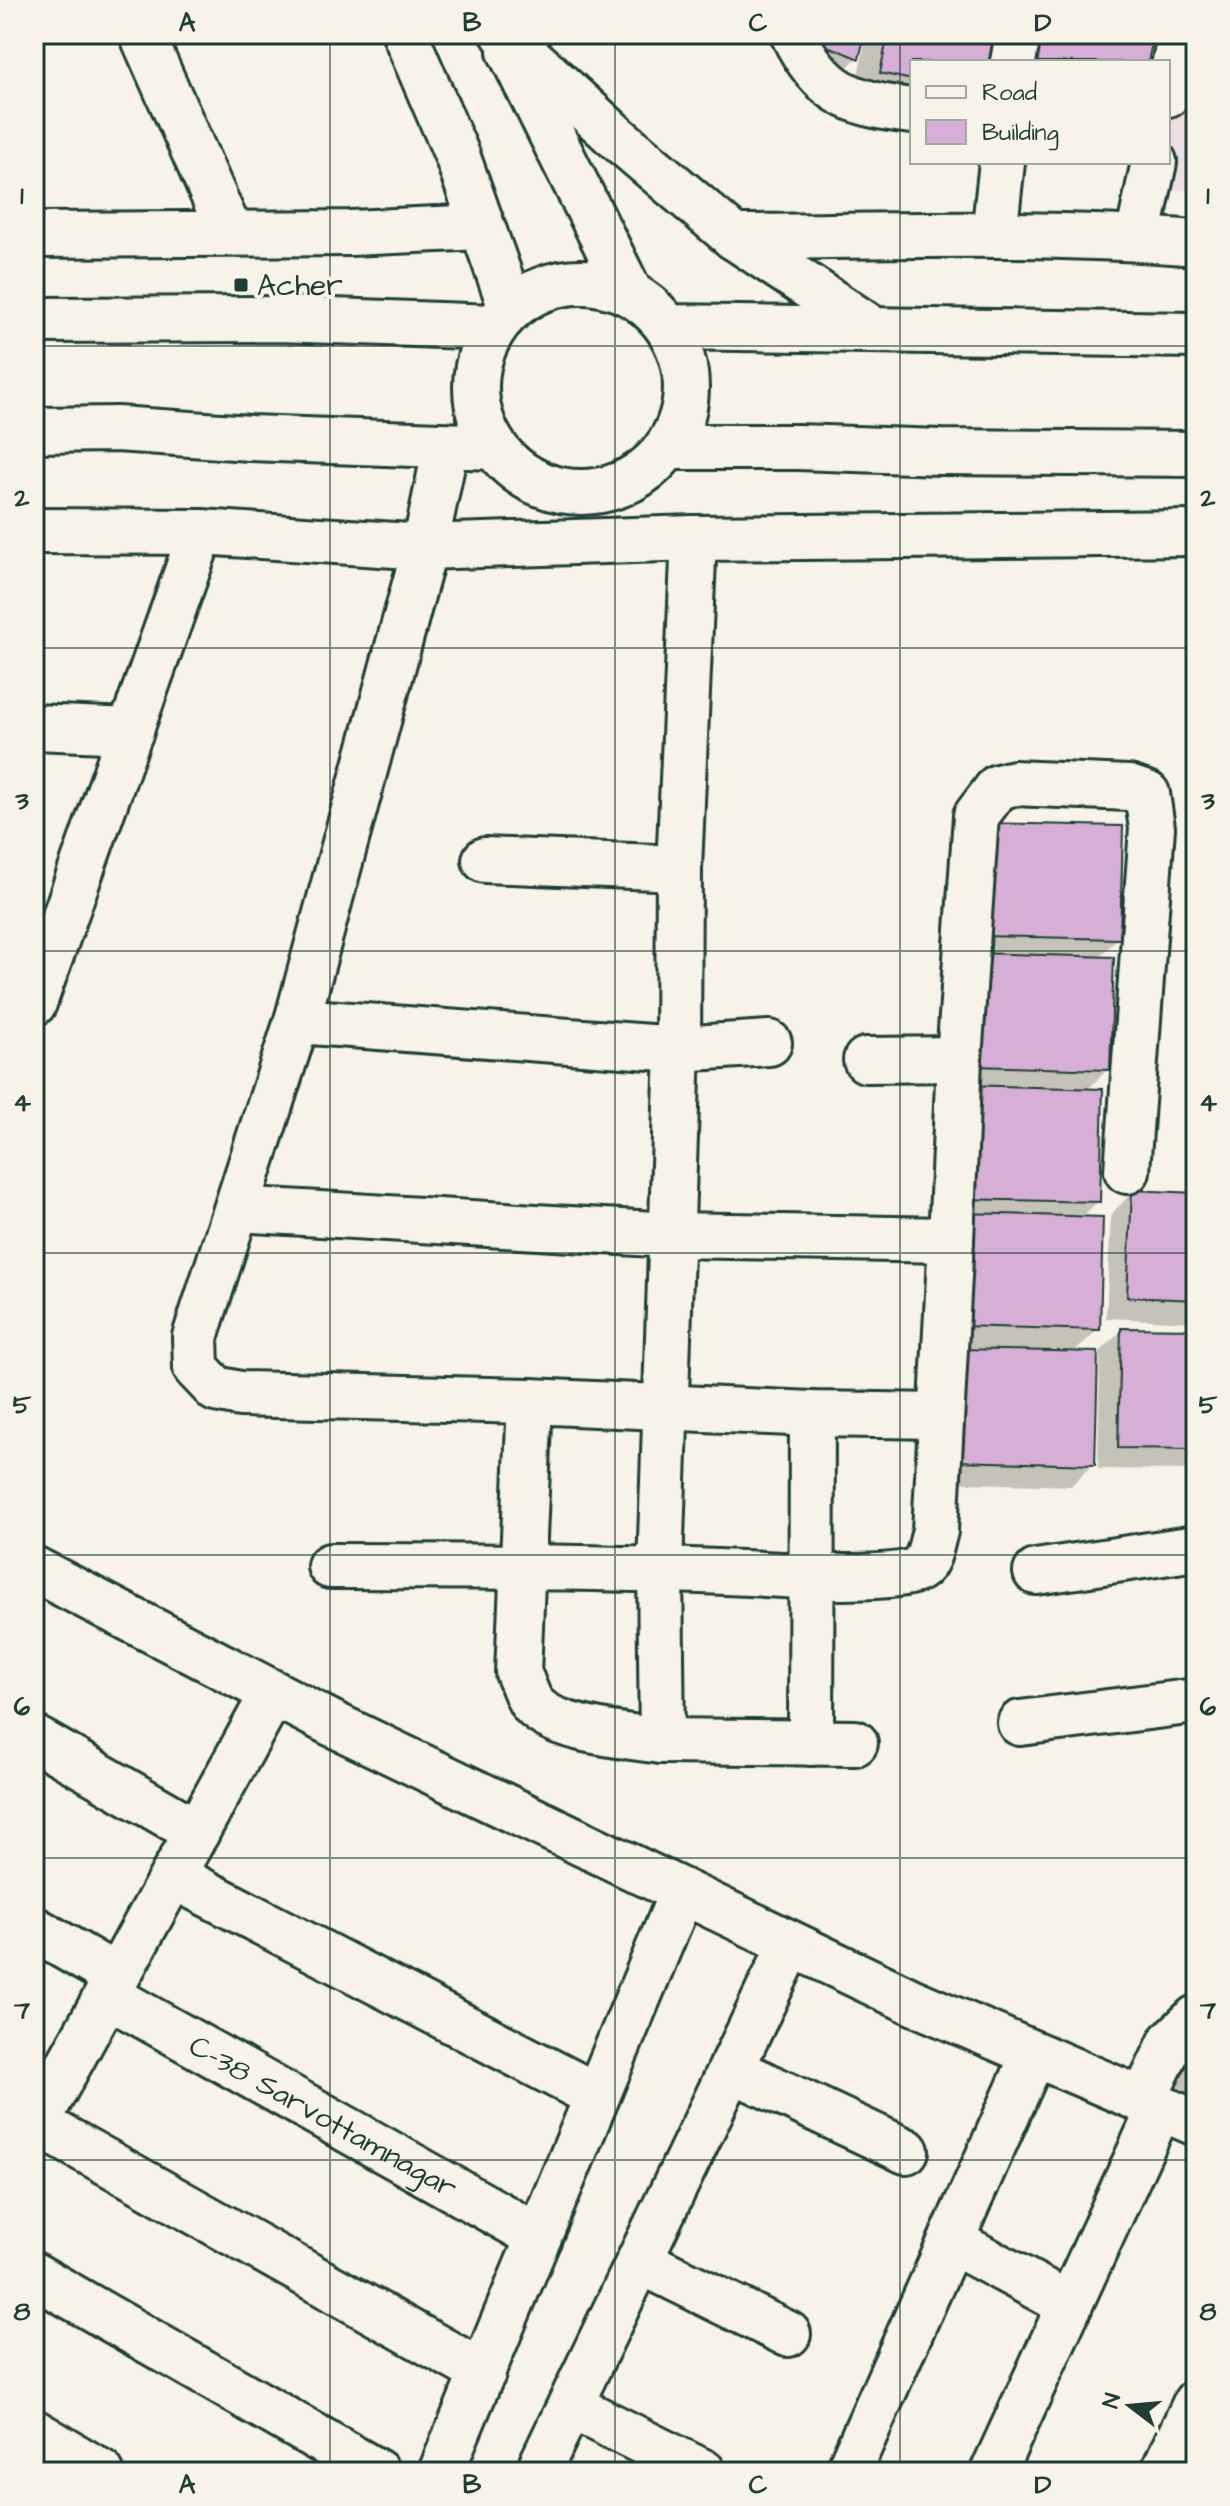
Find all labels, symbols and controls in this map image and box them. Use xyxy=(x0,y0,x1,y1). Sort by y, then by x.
text: A xyxy=(179,5,196,41)
text: B xyxy=(463,5,482,41)
text: C xyxy=(749,5,768,41)
text: D xyxy=(1035,5,1052,41)
legend xyxy=(910,60,1170,164)
text: Road xyxy=(982,76,1037,110)
text: Building xyxy=(982,116,1059,151)
text: 1 xyxy=(20,178,24,214)
text: 1 xyxy=(1206,178,1210,214)
place label: Acher xyxy=(257,265,343,307)
marker: Acher xyxy=(232,276,250,294)
text: 2 xyxy=(14,480,30,516)
text: 2 xyxy=(1200,480,1216,516)
text: 3 xyxy=(14,783,29,819)
text: 3 xyxy=(1200,783,1215,819)
text: 4 xyxy=(13,1085,31,1121)
text: 4 xyxy=(1199,1085,1217,1121)
text: 5 xyxy=(13,1387,32,1423)
text: 5 xyxy=(1199,1387,1218,1423)
text: 6 xyxy=(14,1689,31,1725)
text: 6 xyxy=(1200,1689,1217,1725)
text: 7 xyxy=(13,1992,30,2028)
text: 7 xyxy=(1199,1992,1216,2028)
street label: C-38 Sarvottamnagar xyxy=(181,2025,465,2209)
text: 8 xyxy=(14,2294,31,2330)
text: 8 xyxy=(1200,2294,1217,2330)
north arrow xyxy=(1090,2366,1170,2446)
text: N xyxy=(1095,2390,1129,2412)
text: A xyxy=(179,2467,196,2503)
text: B xyxy=(463,2467,482,2503)
text: C xyxy=(749,2467,768,2503)
text: D xyxy=(1035,2467,1052,2503)

